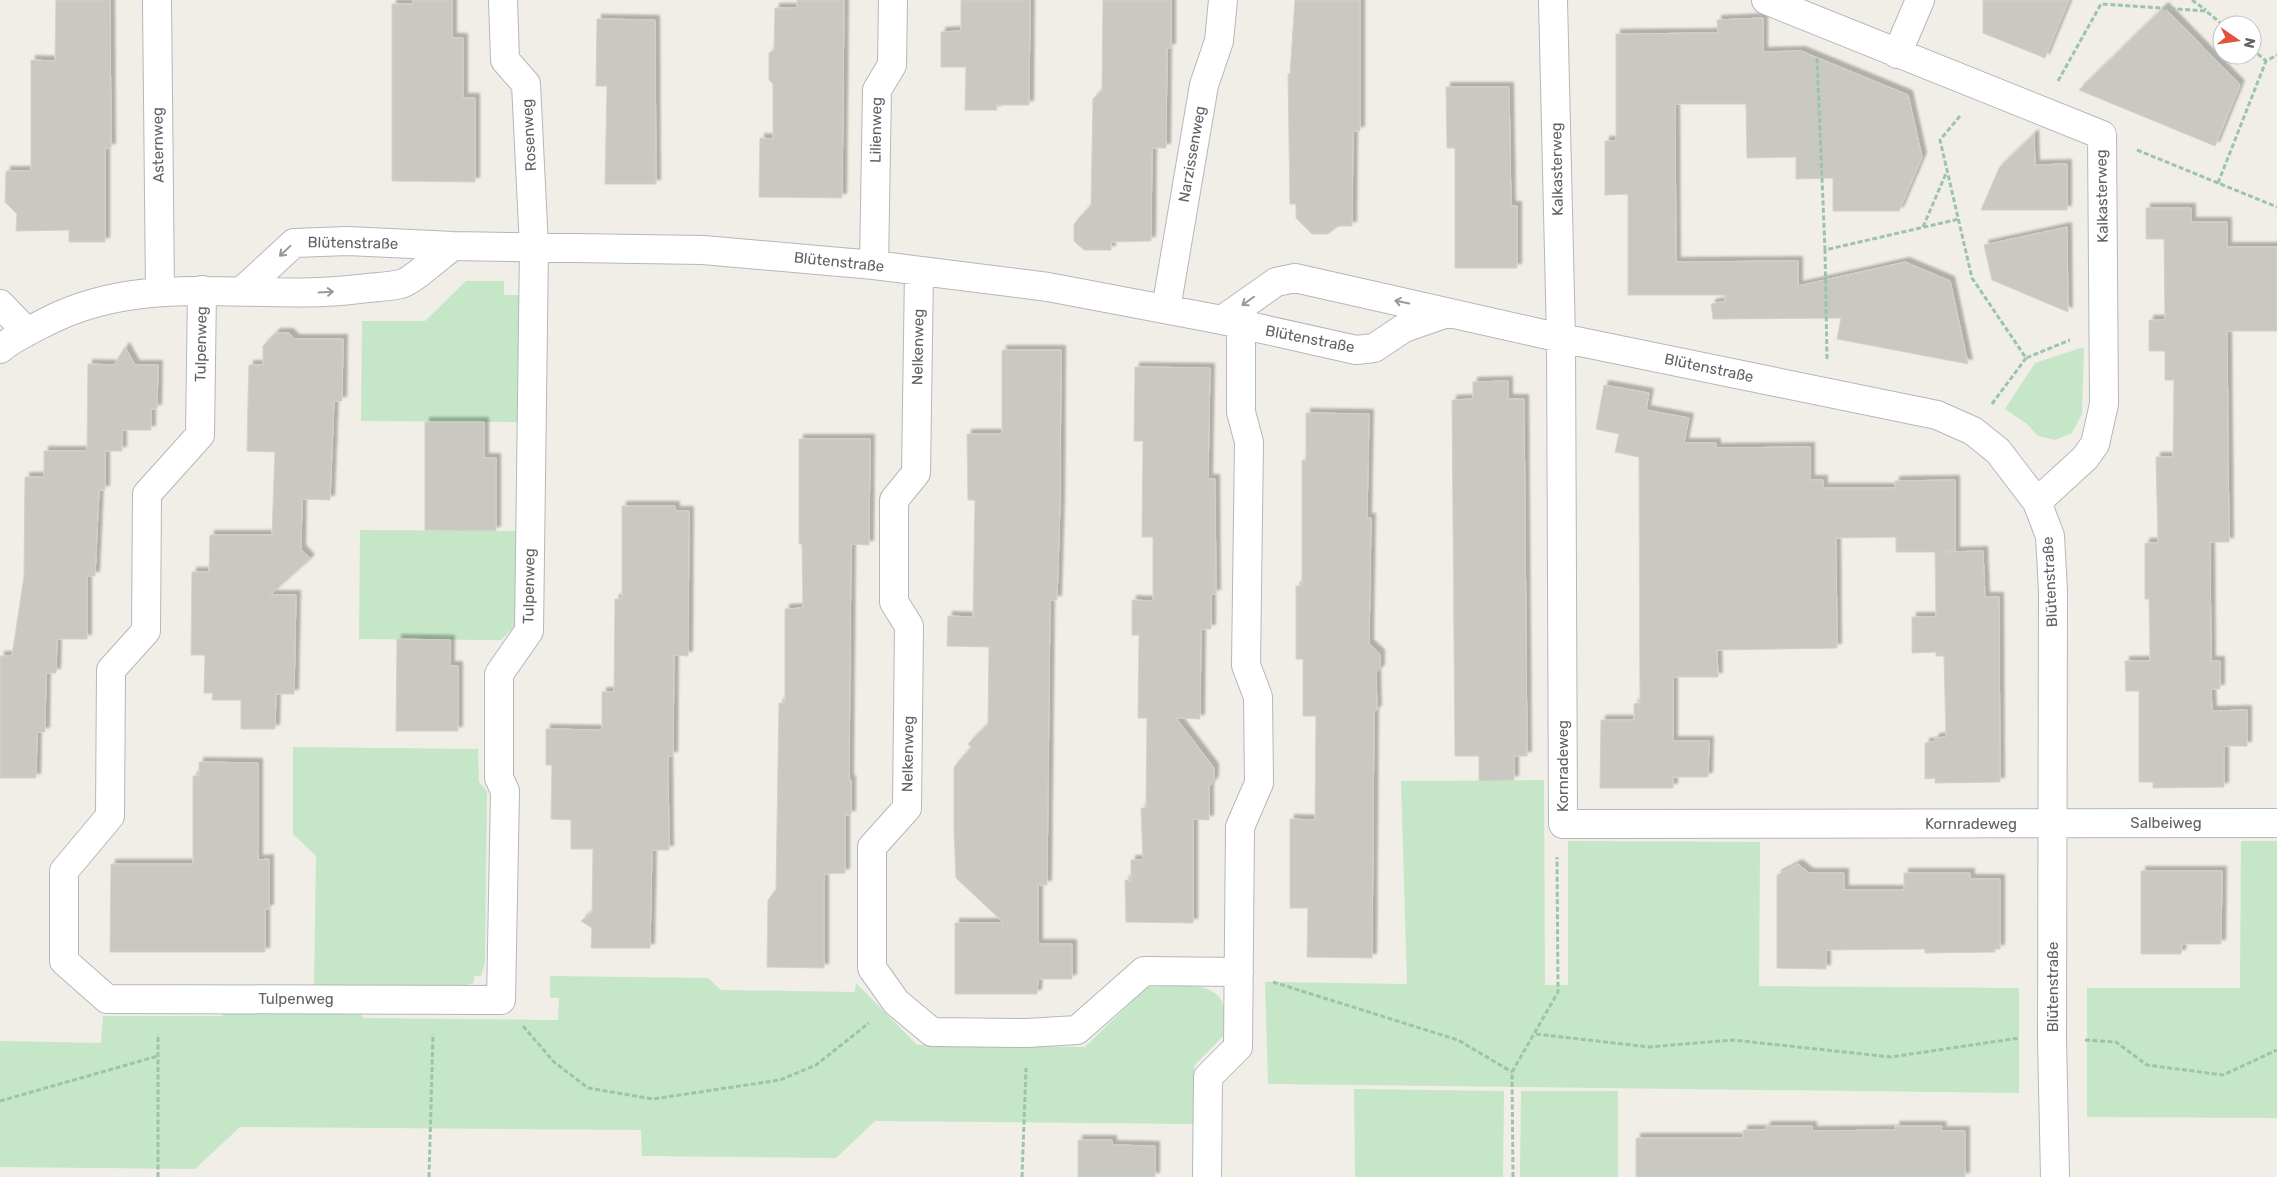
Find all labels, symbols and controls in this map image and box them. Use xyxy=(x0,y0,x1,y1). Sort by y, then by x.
north arrow xyxy=(2212,15,2262,65)
text: N xyxy=(2240,36,2259,50)
street label: Lilienweg xyxy=(866,97,886,163)
street label: Rosenweg xyxy=(518,98,540,172)
street label: Narzissenweg xyxy=(1175,104,1209,204)
street label: Asternweg xyxy=(148,107,168,183)
street label: Kalkasterweg xyxy=(1547,122,1567,216)
street label: Kalkasterweg xyxy=(2092,149,2112,243)
street label: Blütenstraße xyxy=(308,233,398,253)
one-way arrow xyxy=(278,245,291,257)
street label: Blütenstraße xyxy=(793,248,885,276)
one-way arrow xyxy=(318,288,334,297)
one-way arrow xyxy=(1242,296,1256,306)
one-way arrow xyxy=(1395,297,1411,306)
street label: Tulpenweg xyxy=(191,306,211,382)
street label: Nelkenweg xyxy=(908,309,928,385)
street label: Blütenstraße xyxy=(1264,322,1356,356)
street label: Blütenstraße xyxy=(1663,350,1755,386)
street label: Blütenstraße xyxy=(2039,536,2061,628)
street label: Tulpenweg xyxy=(519,548,539,624)
street label: Nelkenweg xyxy=(898,716,918,792)
street label: Kornradeweg xyxy=(1554,720,1572,812)
street label: Salbeiweg xyxy=(2130,814,2202,832)
street label: Kornradeweg xyxy=(1925,815,2017,833)
street label: Blütenstraße xyxy=(2044,942,2062,1032)
street label: Tulpenweg xyxy=(258,990,334,1008)

